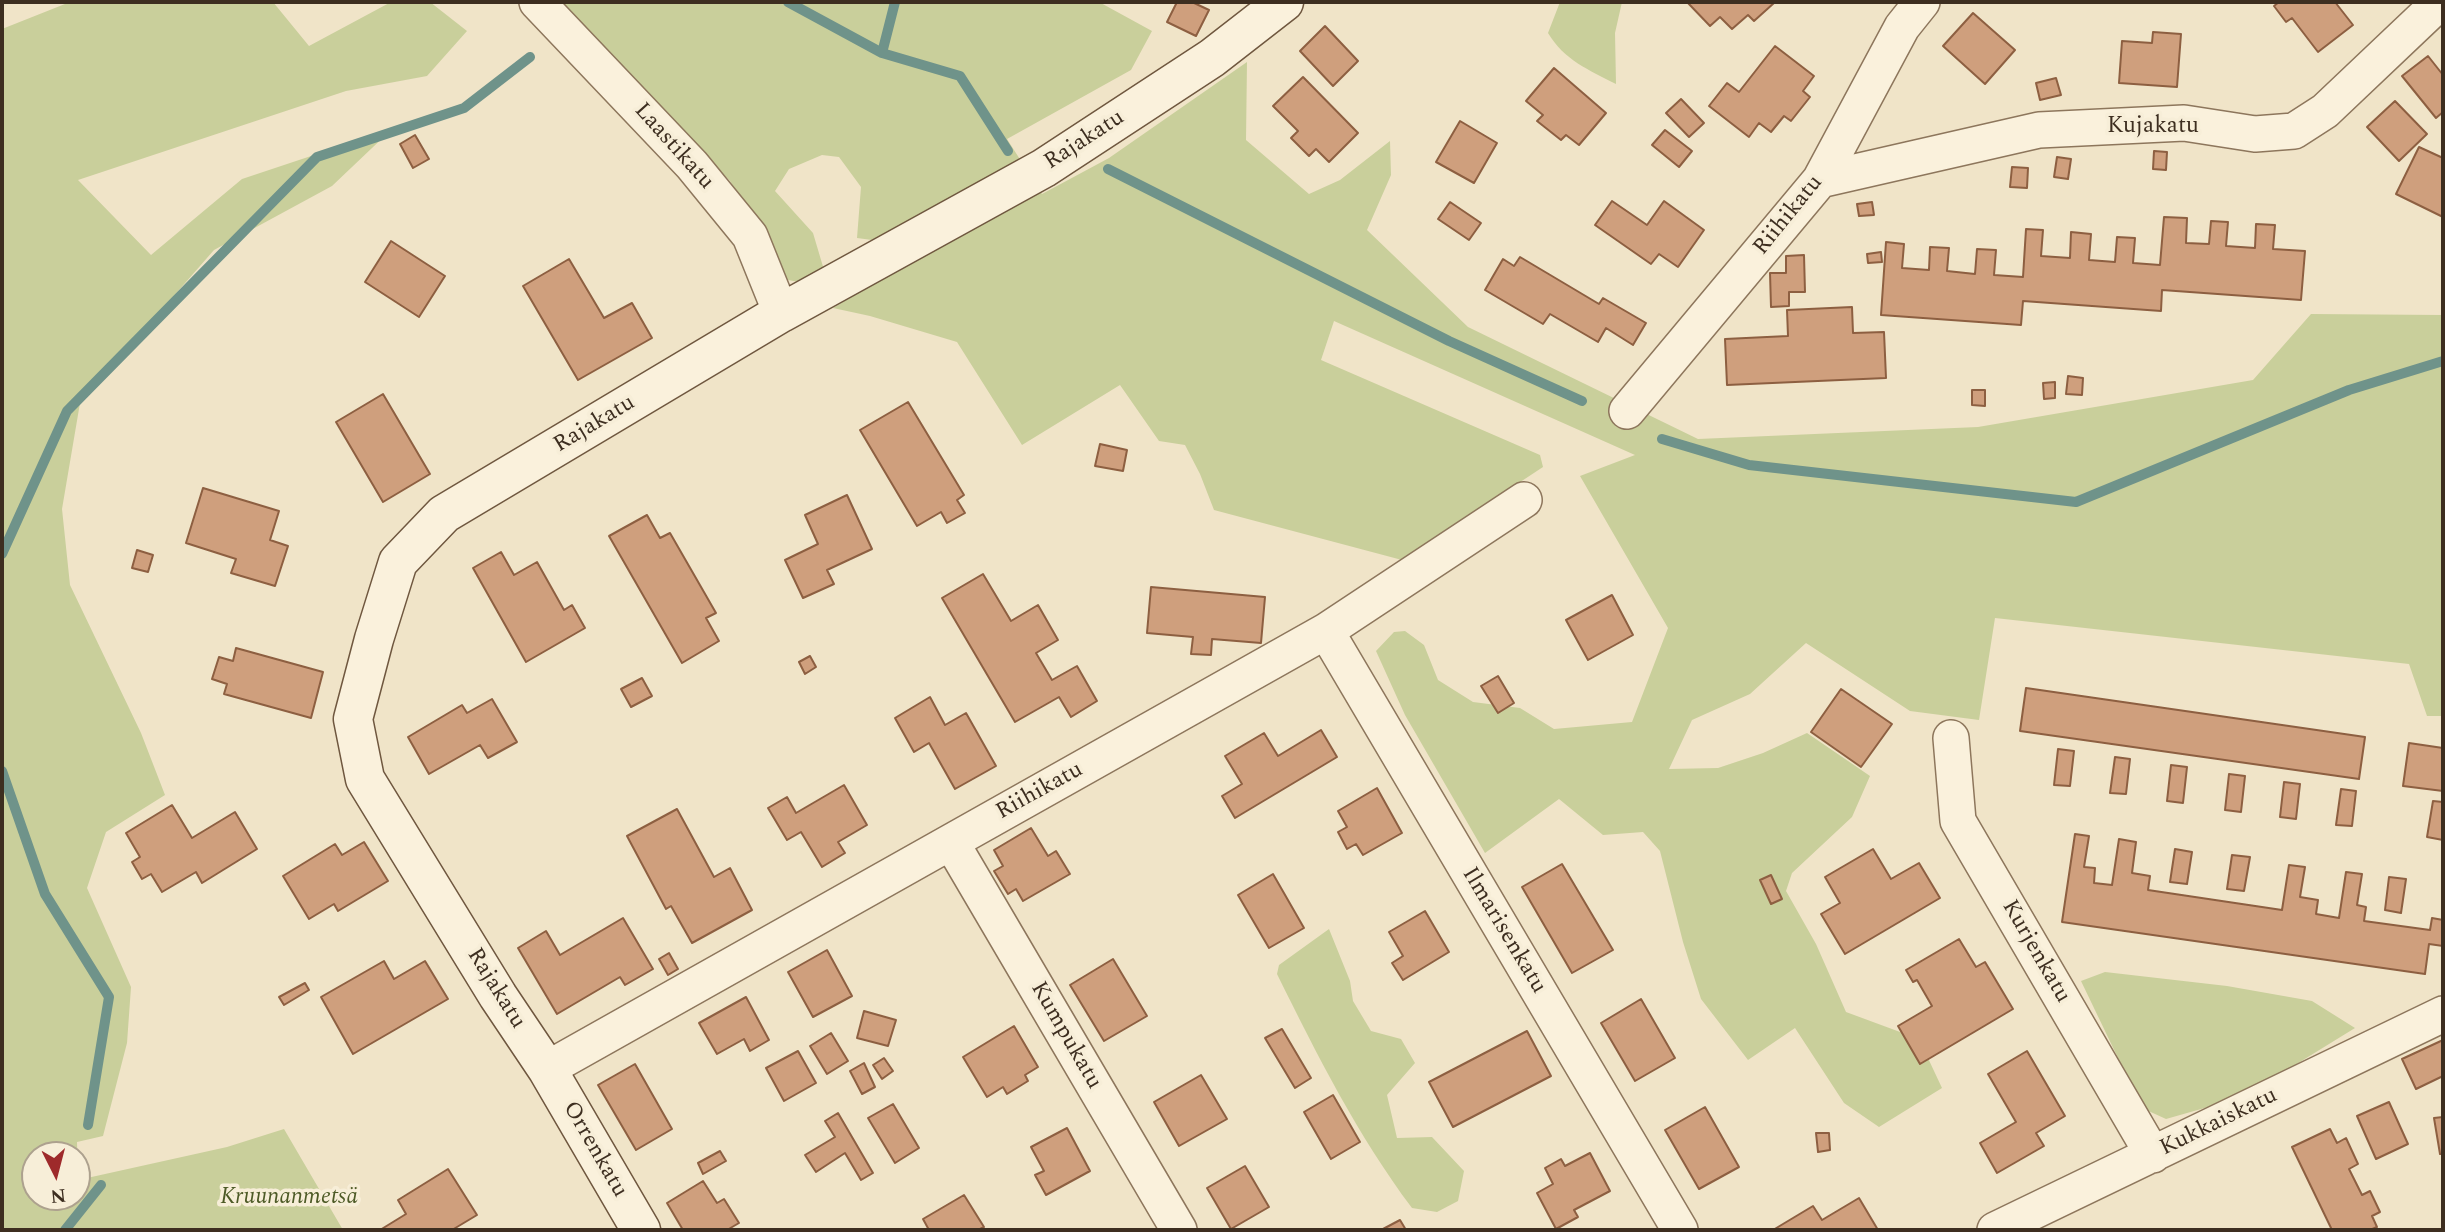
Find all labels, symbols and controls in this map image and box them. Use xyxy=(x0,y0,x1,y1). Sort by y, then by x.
street label: Laastikatu xyxy=(627,98,719,196)
street label: Rajakatu xyxy=(1040,105,1130,177)
street label: Kujakatu xyxy=(2107,113,2199,141)
street label: Riihikatu xyxy=(1748,170,1830,262)
street label: Rajakatu xyxy=(549,390,641,460)
street label: Riihikatu xyxy=(992,757,1088,827)
street label: Ilmarisenkatu xyxy=(1455,863,1551,999)
street label: Kurjenkatu xyxy=(1994,896,2076,1008)
street label: Rajakatu xyxy=(459,944,531,1034)
street label: Kumpukatu xyxy=(1023,977,1107,1095)
street label: Kukkaiskatu xyxy=(2156,1083,2282,1163)
street label: Orrenkatu xyxy=(556,1097,632,1203)
north arrow xyxy=(21,1141,91,1211)
text: N xyxy=(49,1180,67,1211)
park label: Kruunanmetsä xyxy=(220,1184,358,1212)

